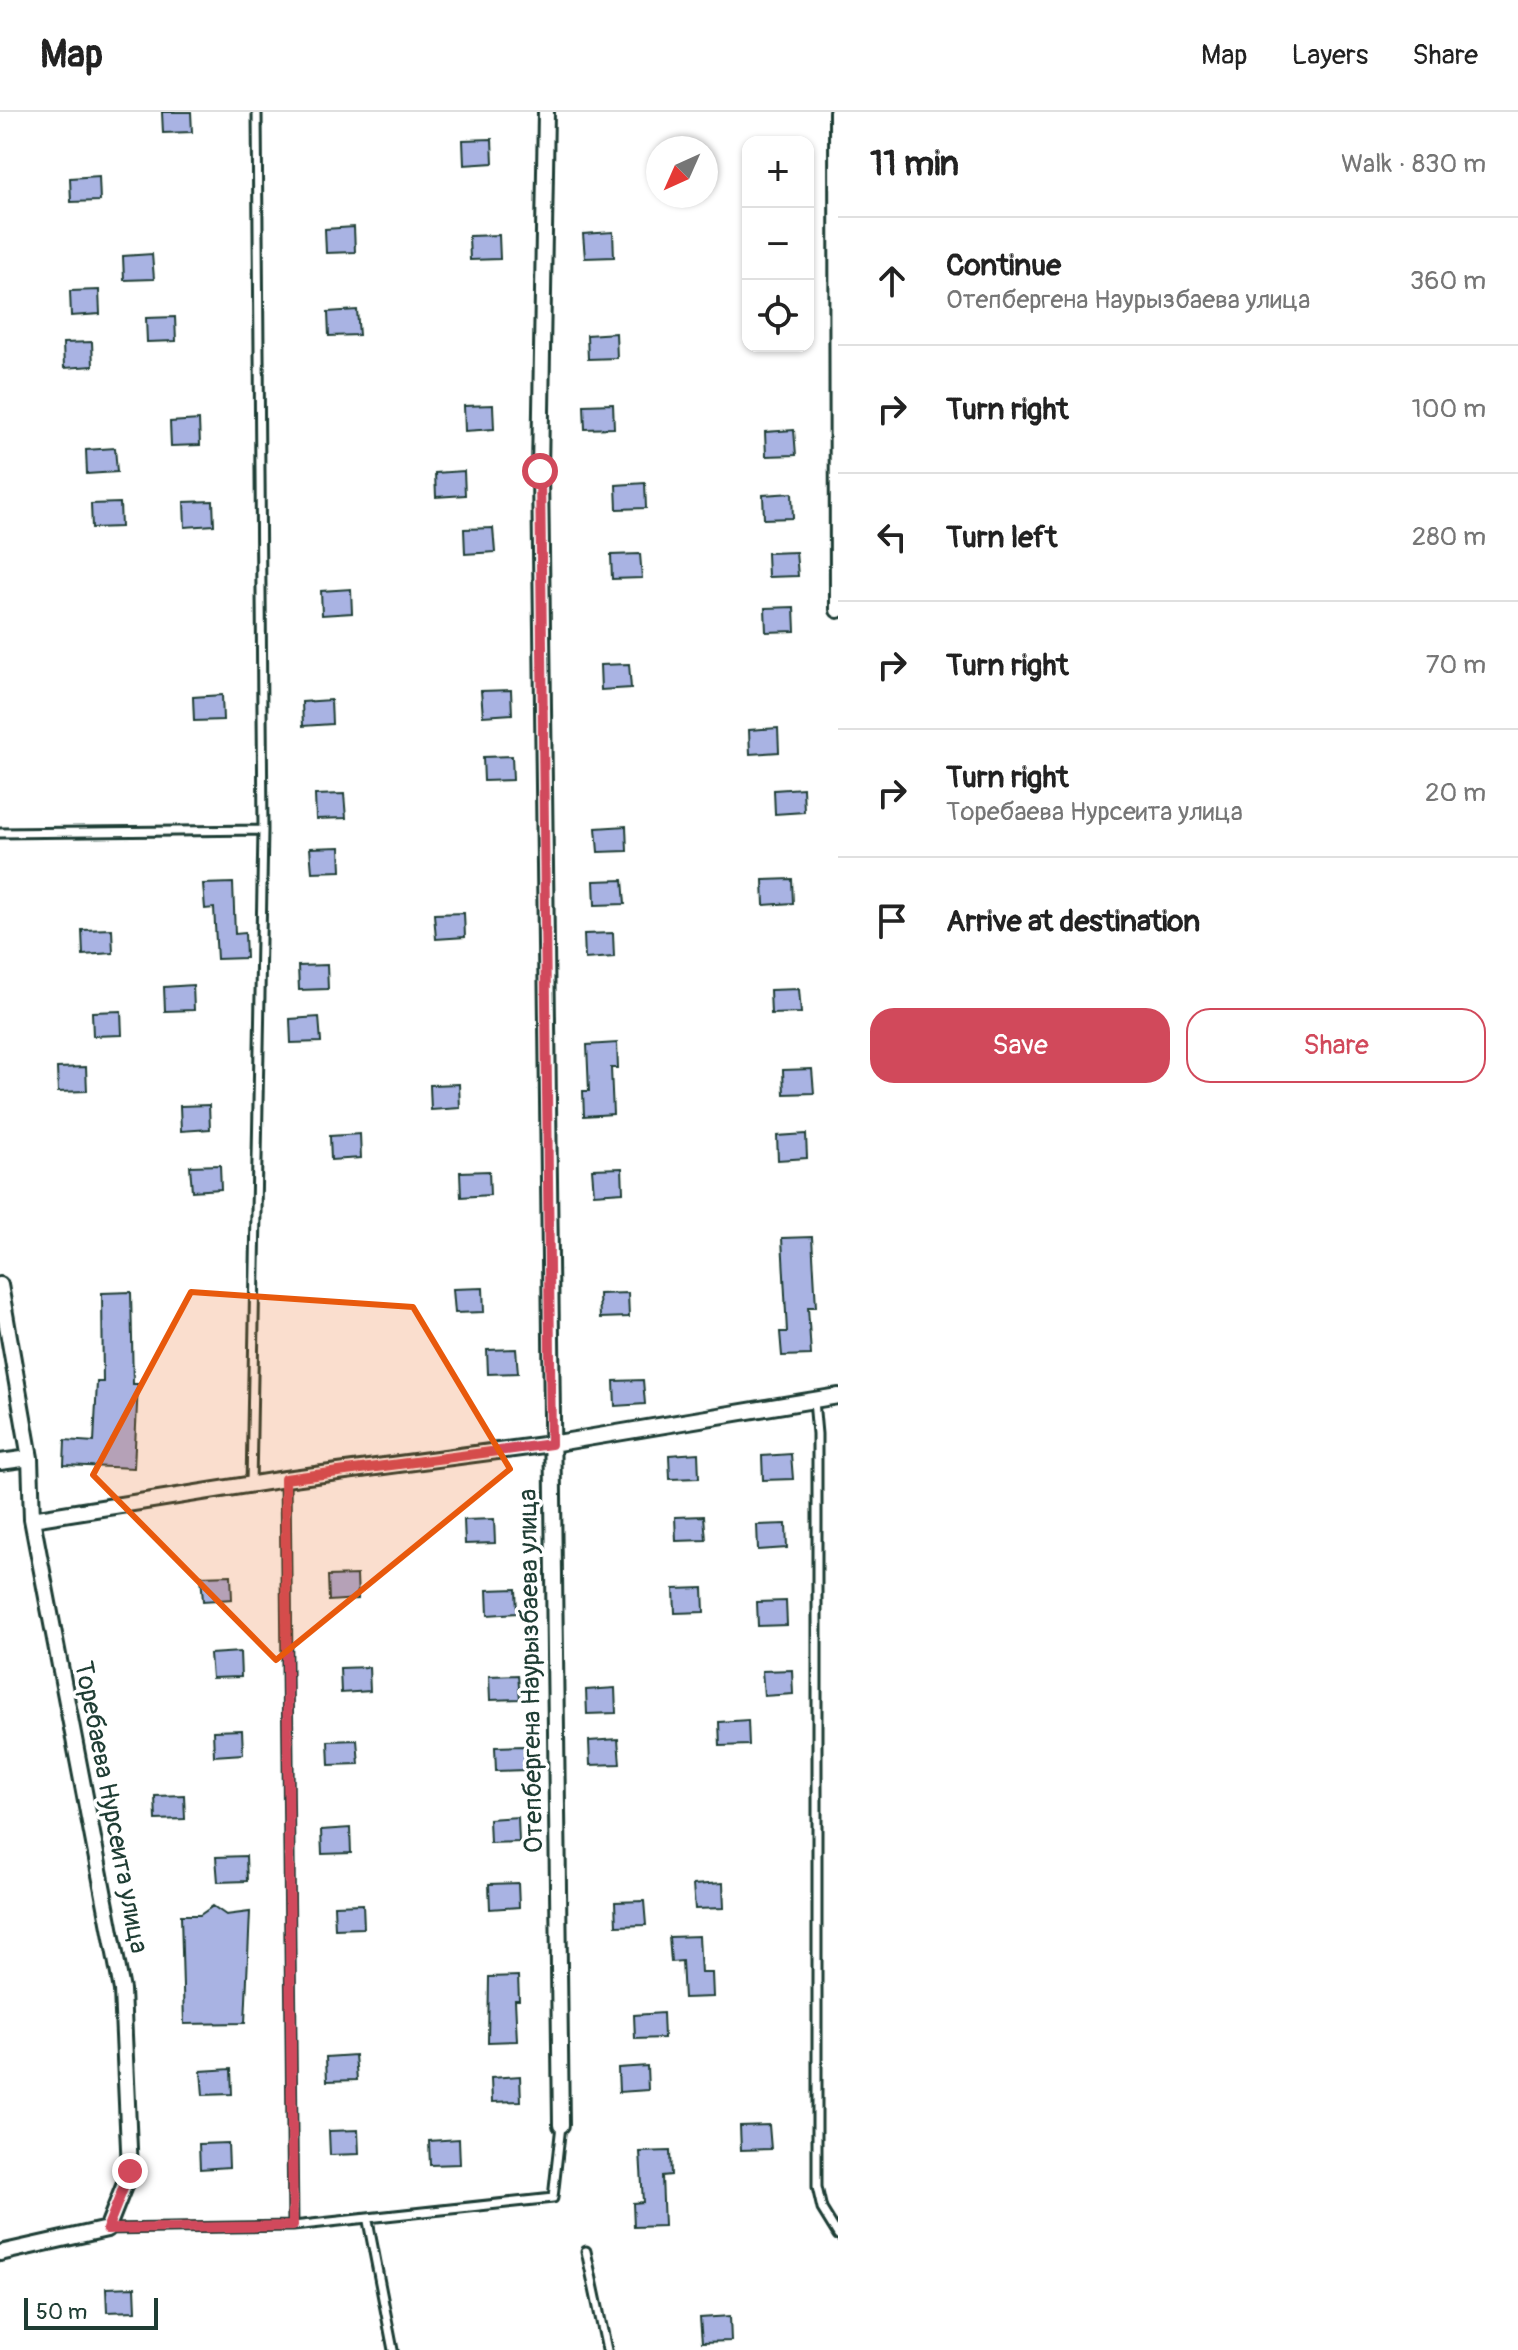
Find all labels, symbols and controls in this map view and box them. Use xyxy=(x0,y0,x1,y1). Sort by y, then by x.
text: Map xyxy=(40,31,103,79)
text: Map xyxy=(1201,38,1247,73)
text: Layers xyxy=(1291,38,1368,73)
text: Share xyxy=(1412,38,1478,73)
north arrow xyxy=(646,136,718,208)
map controls xyxy=(742,136,814,352)
button: + xyxy=(742,136,814,208)
text: 11 min xyxy=(870,143,959,186)
text: Walk · 830 m xyxy=(1341,148,1486,180)
button: − xyxy=(742,208,814,280)
text: Continue xyxy=(946,247,1061,284)
icon: ahead xyxy=(870,259,914,303)
text: 360 m xyxy=(1410,265,1486,297)
button: locate xyxy=(742,280,814,352)
text: Отепбергена Наурызбаева улица xyxy=(946,284,1310,316)
icon: right xyxy=(870,387,914,431)
text: Turn right xyxy=(946,391,1069,428)
text: 100 m xyxy=(1412,393,1486,425)
route start xyxy=(522,453,558,489)
icon: left xyxy=(870,515,914,559)
text: Turn left xyxy=(946,519,1057,556)
text: 280 m xyxy=(1412,521,1486,553)
icon: right xyxy=(870,643,914,687)
text: Turn right xyxy=(946,647,1069,684)
text: 70 m xyxy=(1426,649,1486,681)
text: Turn right xyxy=(946,759,1069,796)
icon: right xyxy=(870,771,914,815)
text: 20 m xyxy=(1425,777,1486,809)
text: Торебаева Нурсеита улица xyxy=(946,796,1243,828)
icon: arrive xyxy=(870,899,914,943)
text: Arrive at destination xyxy=(946,903,1200,940)
button: Save xyxy=(870,1008,1170,1083)
button: Share xyxy=(1186,1008,1486,1083)
street label: Отепбергена Наурызбаева улица xyxy=(512,1489,550,1853)
street label: Торебаева Нурсеита улица xyxy=(67,1658,155,1956)
route end xyxy=(112,2153,148,2189)
scale bar xyxy=(24,2294,158,2330)
text: 50 m xyxy=(36,2298,87,2326)

